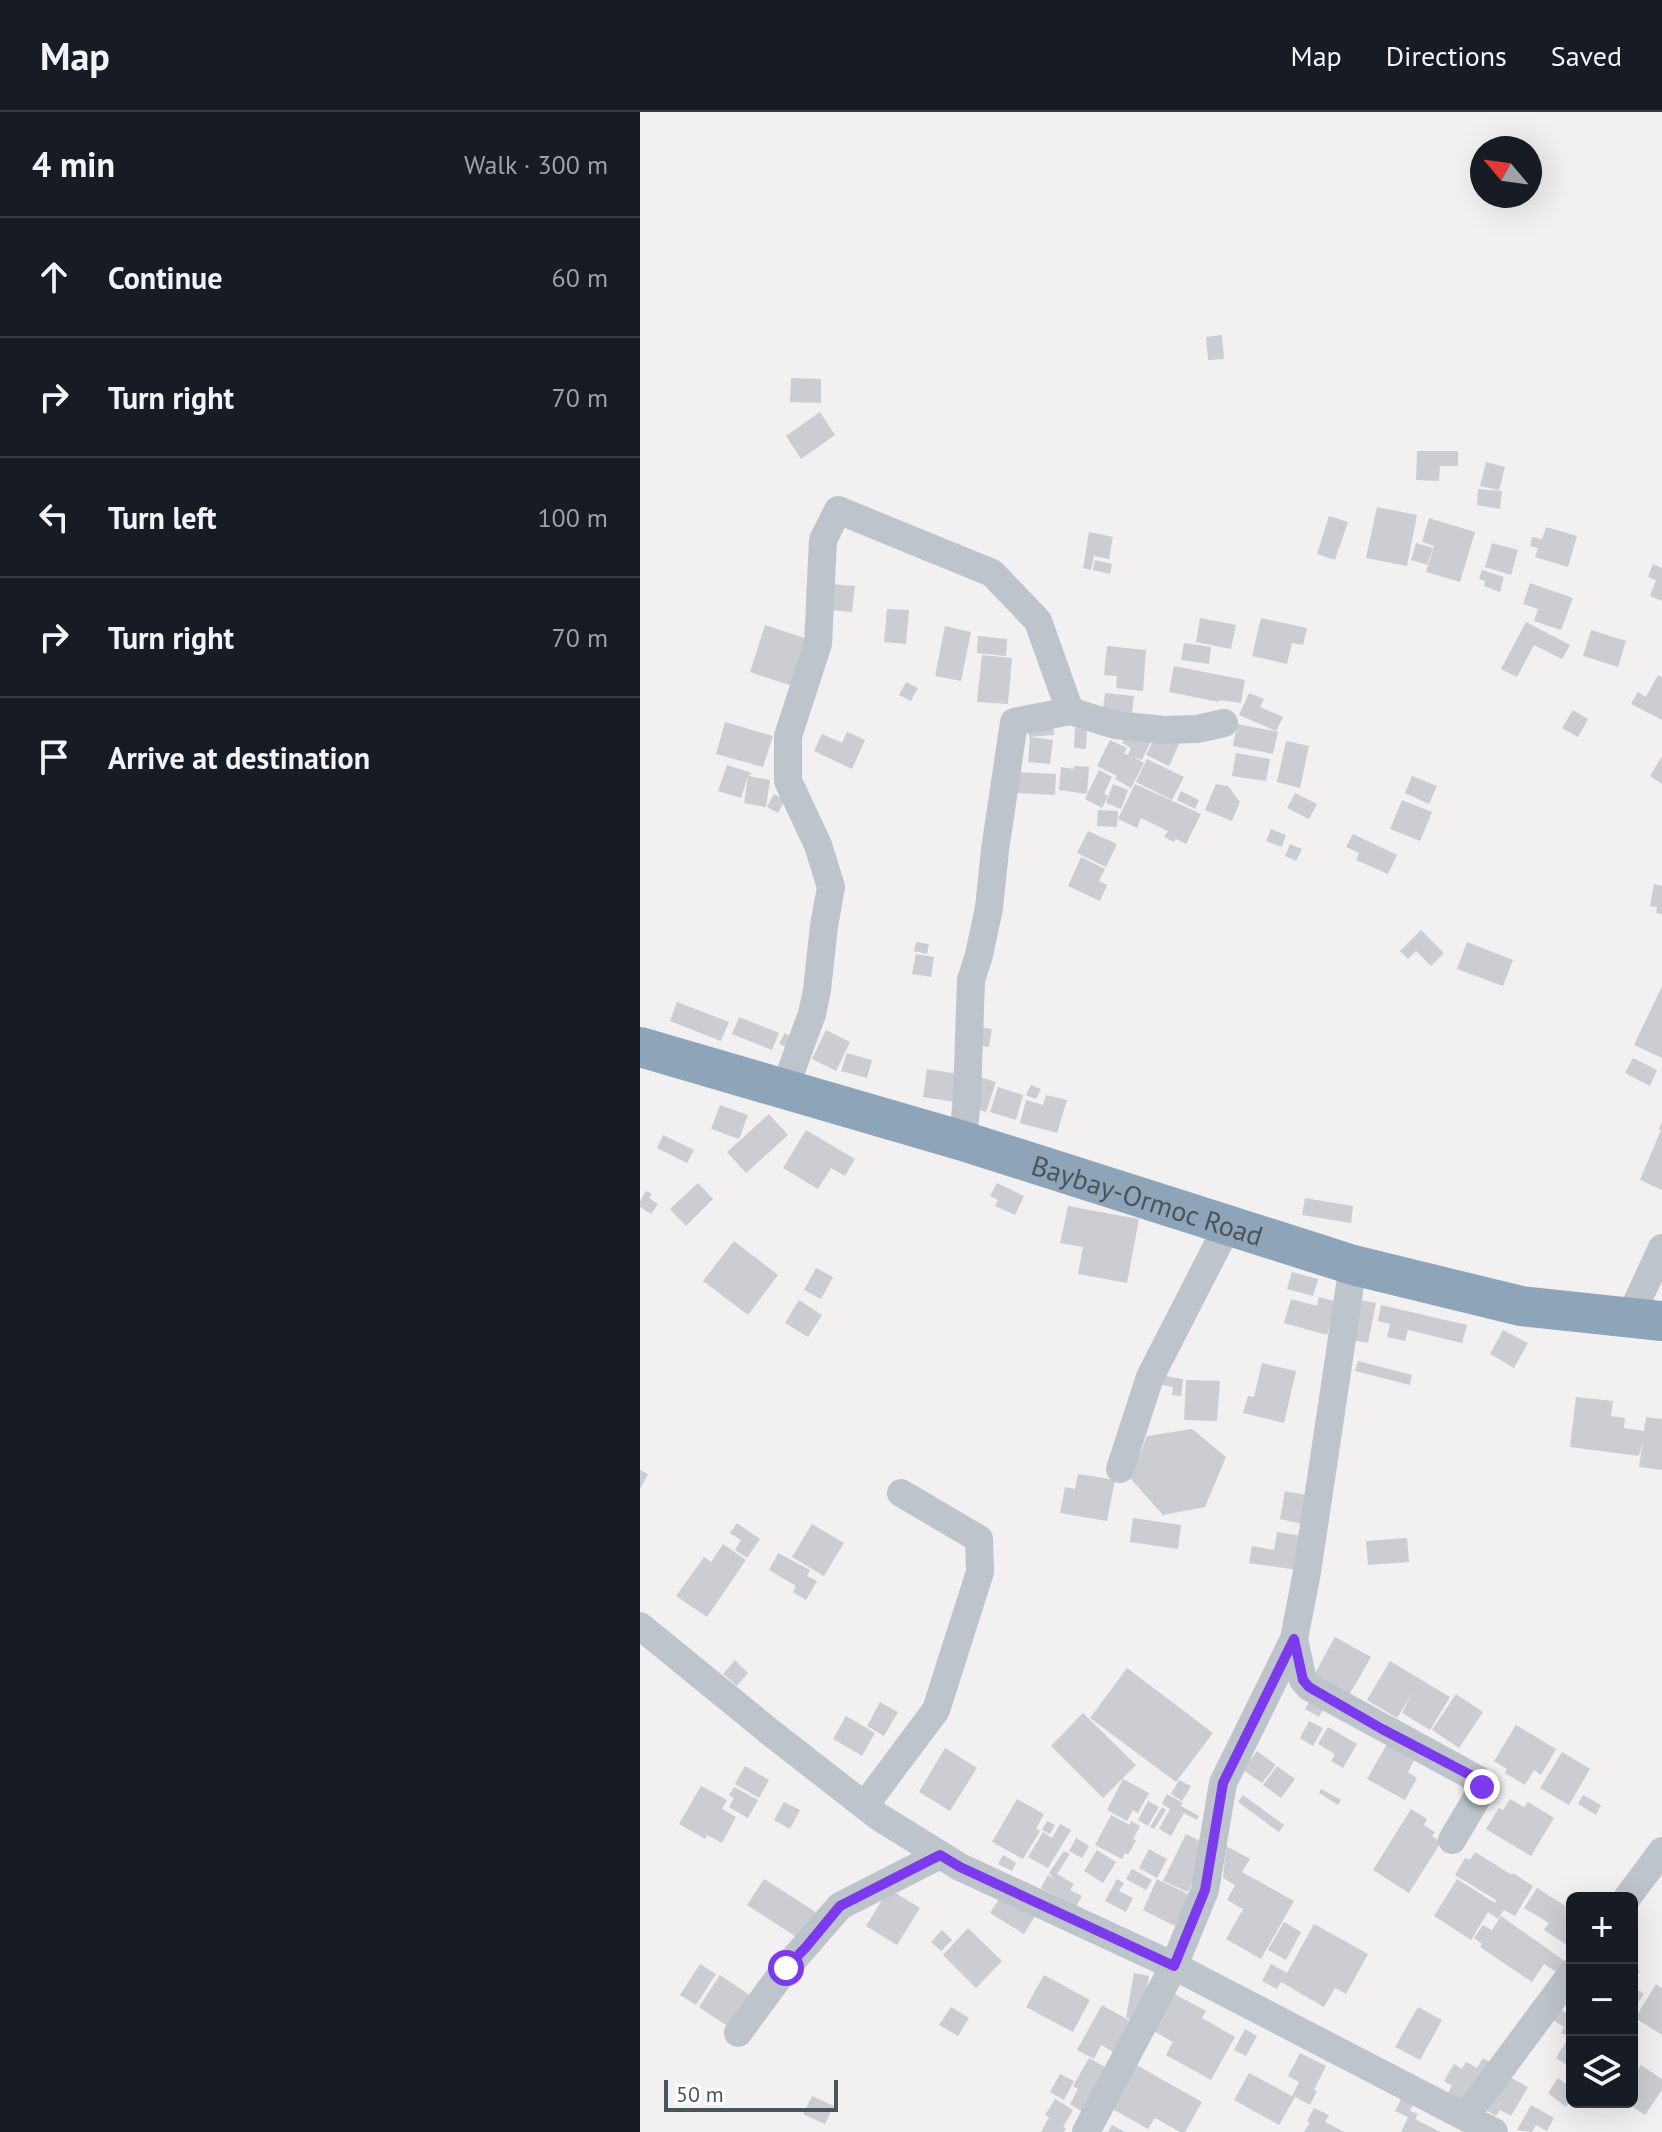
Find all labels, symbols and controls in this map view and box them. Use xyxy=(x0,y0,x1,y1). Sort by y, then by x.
text: Map xyxy=(40,31,110,80)
text: Map xyxy=(1291,37,1342,74)
text: Directions xyxy=(1386,37,1507,74)
text: Saved xyxy=(1551,37,1622,74)
north arrow xyxy=(1470,136,1542,208)
text: 4 min xyxy=(32,142,115,186)
text: Walk · 300 m xyxy=(464,148,608,181)
icon: ahead xyxy=(32,255,76,299)
text: Continue xyxy=(108,258,222,297)
text: 60 m xyxy=(552,261,608,294)
icon: right xyxy=(32,375,76,419)
text: Turn right xyxy=(108,378,234,417)
text: 70 m xyxy=(552,381,608,414)
icon: left xyxy=(32,495,76,539)
text: Turn left xyxy=(108,498,216,537)
text: 100 m xyxy=(537,501,608,534)
icon: right xyxy=(32,615,76,659)
text: Turn right xyxy=(108,618,234,657)
text: 70 m xyxy=(552,621,608,654)
icon: arrive xyxy=(32,735,76,779)
text: Arrive at destination xyxy=(108,738,370,777)
street label: Baybay-Ormoc Road xyxy=(1027,1146,1268,1254)
route end xyxy=(1464,1769,1500,1805)
map controls xyxy=(1566,1892,1638,2108)
button: + xyxy=(1566,1892,1638,1964)
route start xyxy=(768,1950,804,1986)
button: − xyxy=(1566,1964,1638,2036)
button: layers xyxy=(1566,2036,1638,2108)
scale bar xyxy=(664,2076,838,2112)
text: 50 m xyxy=(676,2080,724,2108)

